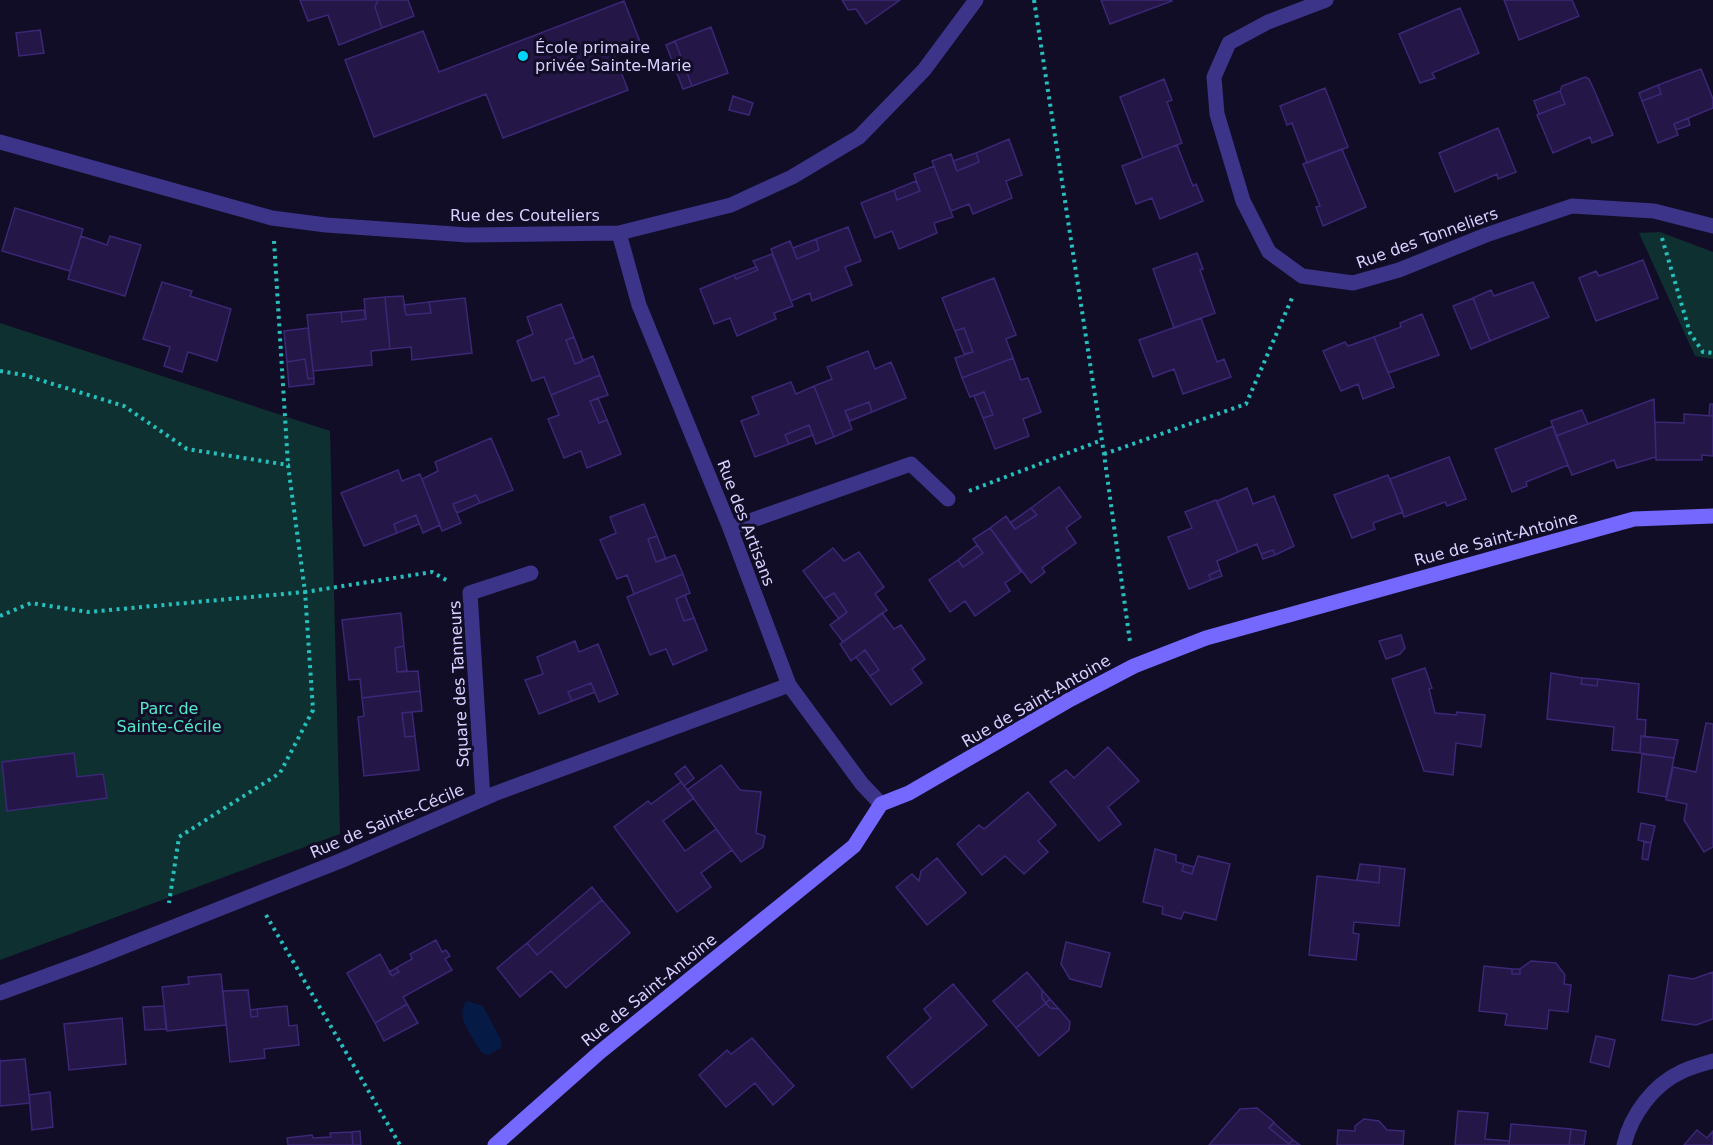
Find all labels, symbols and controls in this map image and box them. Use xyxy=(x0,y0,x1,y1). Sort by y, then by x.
place label: École primaire privée Sainte-Marie xyxy=(535,38,691,75)
marker: École primaire privée Sainte-Marie xyxy=(516,49,530,63)
street label: Rue des Tonneliers xyxy=(1354,204,1500,272)
street label: Rue des Couteliers xyxy=(450,206,600,225)
street label: Rue des Artisans xyxy=(713,457,779,589)
street label: Rue de Saint-Antoine xyxy=(1412,508,1580,570)
street label: Square des Tanneurs xyxy=(445,600,473,768)
street label: Rue de Saint-Antoine xyxy=(958,651,1114,751)
park label: Parc de Sainte-Cécile xyxy=(117,699,221,736)
street label: Rue de Sainte-Cécile xyxy=(307,780,467,862)
street label: Rue de Saint-Antoine xyxy=(578,930,720,1050)

